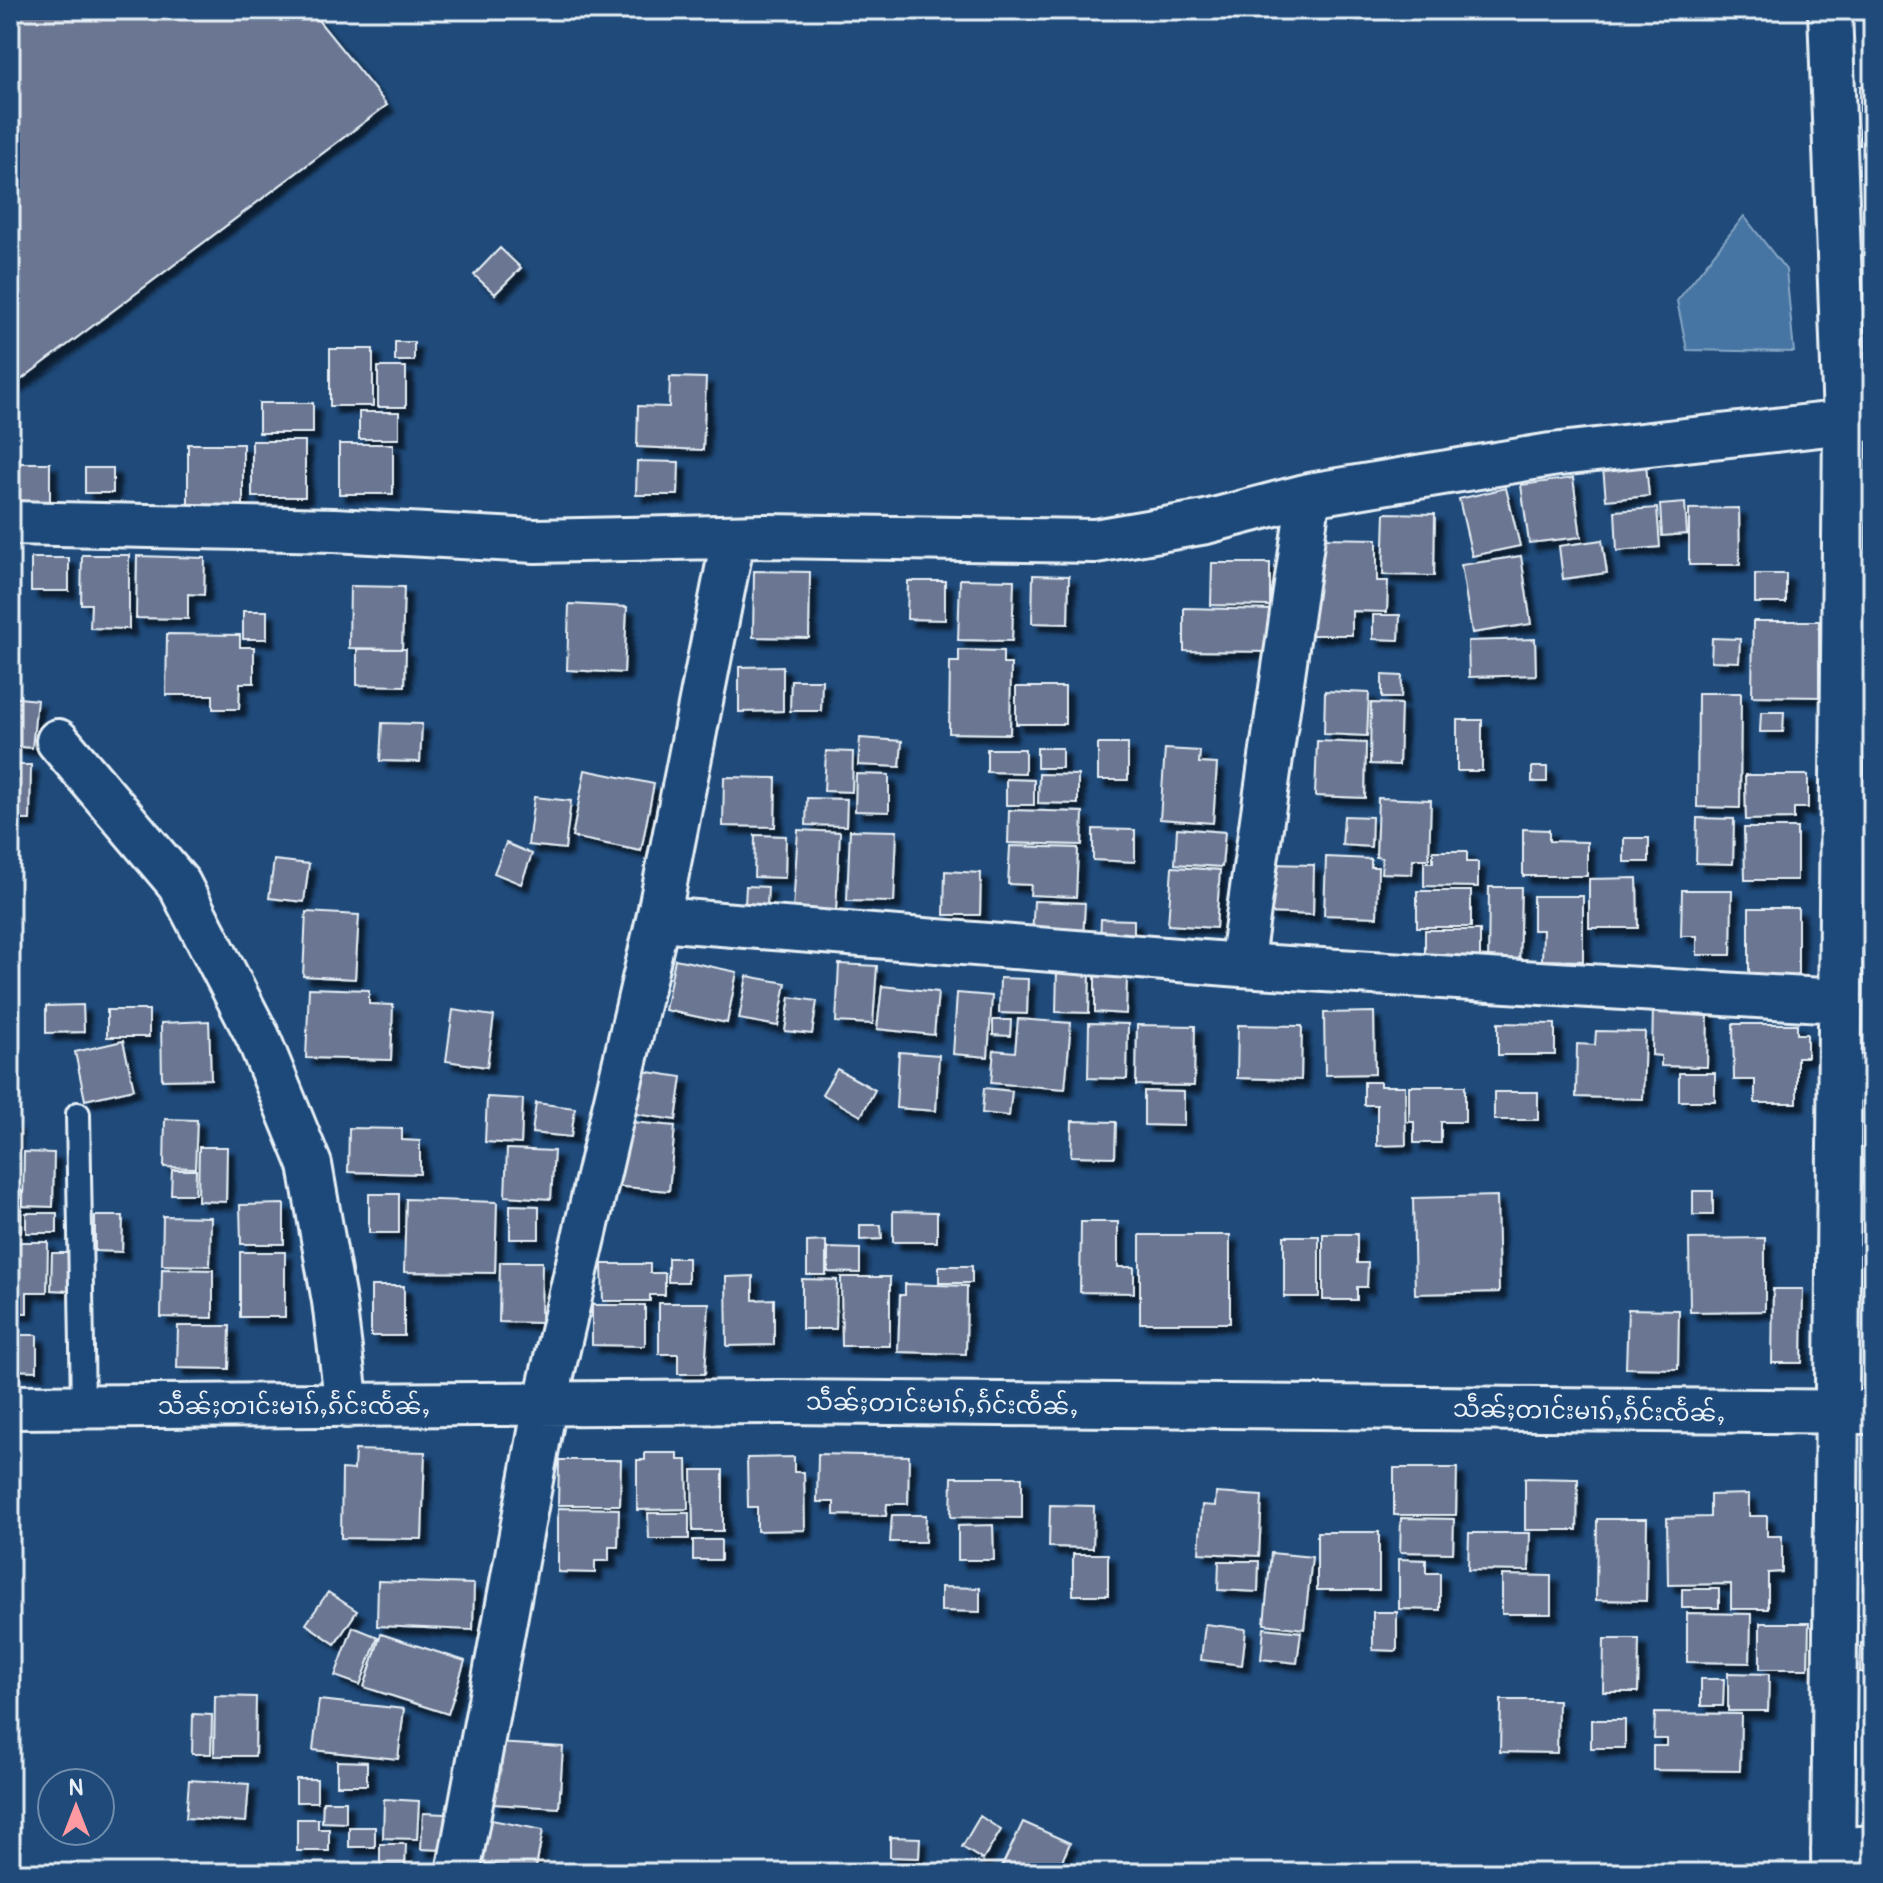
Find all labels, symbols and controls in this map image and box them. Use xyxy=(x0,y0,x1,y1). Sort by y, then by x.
street label: သဵၼ်ႈတၢင်းမၢၵ်ႇၵႅင်းၸႅၼ်ႇ xyxy=(806,1386,1078,1421)
street label: သဵၼ်ႈတၢင်းမၢၵ်ႇၵႅင်းၸႅၼ်ႇ xyxy=(158,1390,430,1421)
street label: သဵၼ်ႈတၢင်းမၢၵ်ႇၵႅင်းၸႅၼ်ႇ xyxy=(1453,1393,1725,1428)
north arrow xyxy=(36,1767,116,1847)
text: N xyxy=(69,1774,84,1802)

